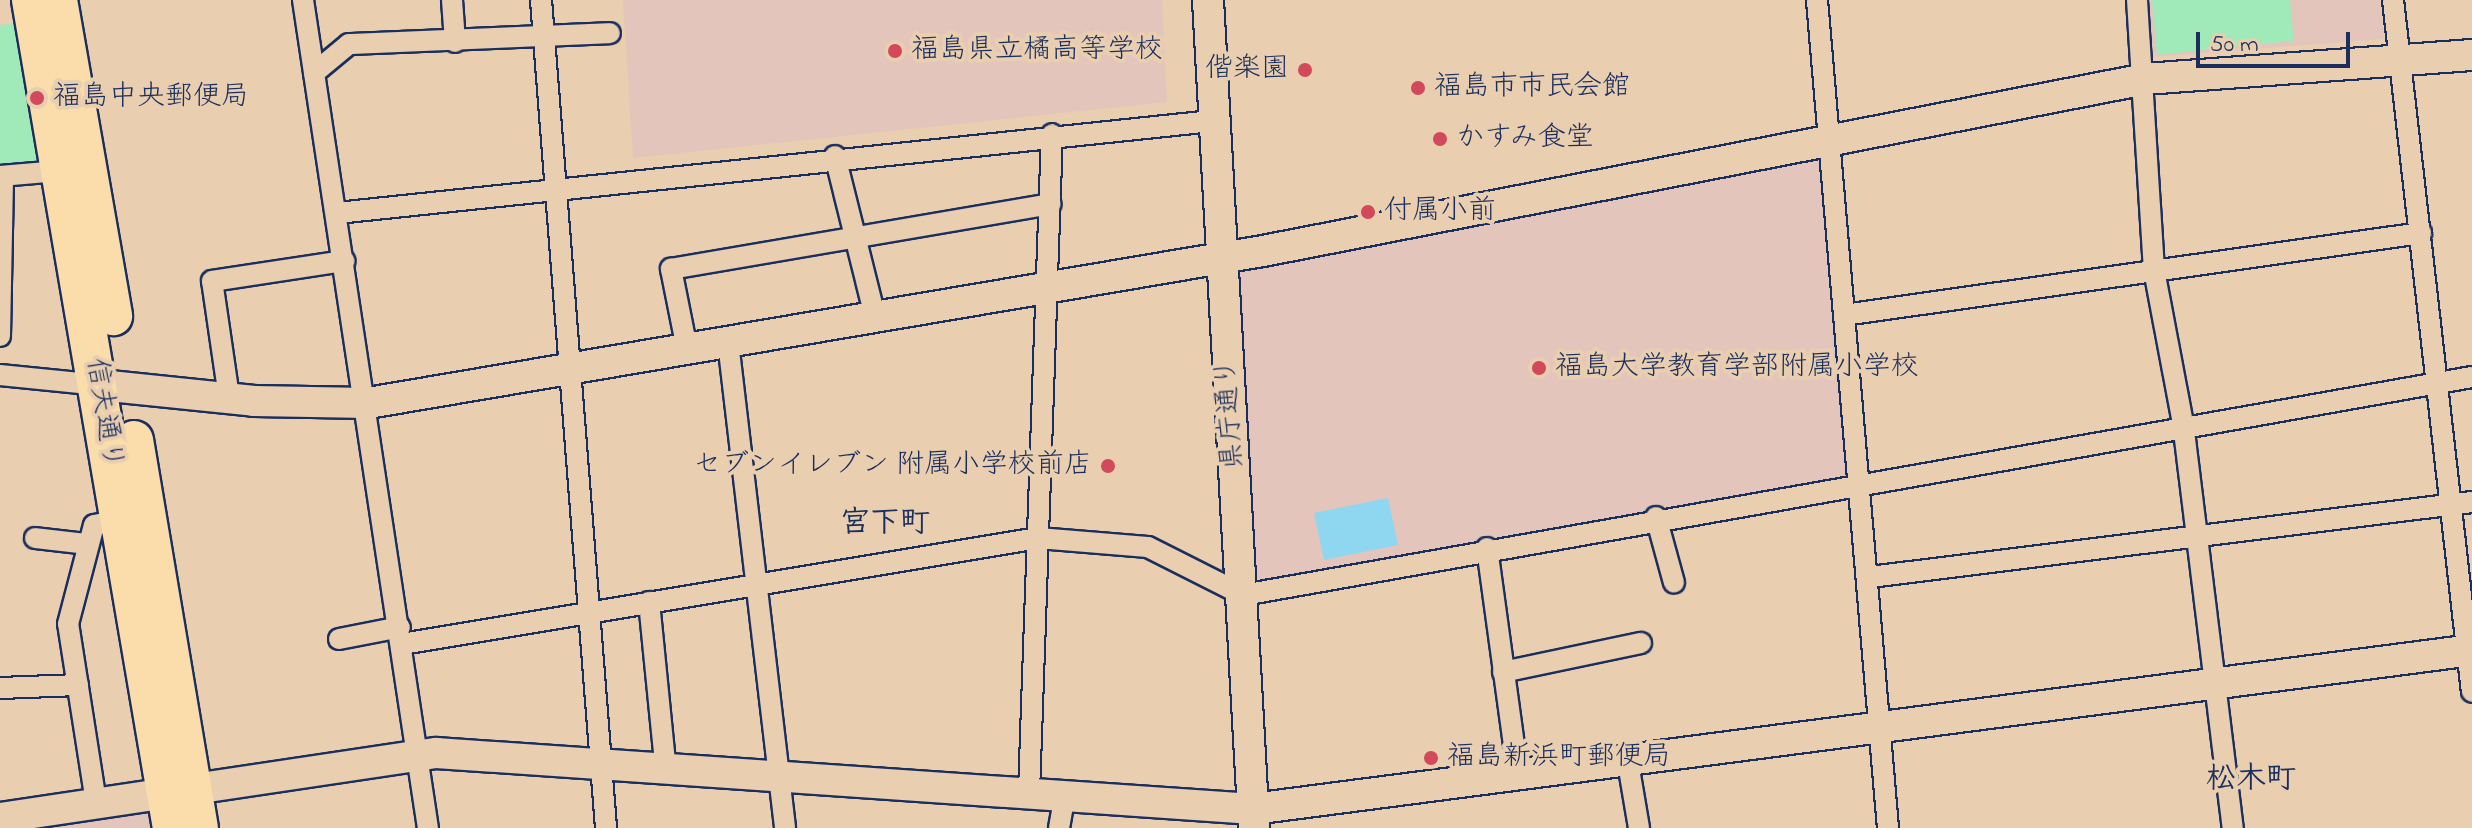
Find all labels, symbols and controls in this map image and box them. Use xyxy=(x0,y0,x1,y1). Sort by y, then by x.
scale bar xyxy=(2200,16,2354,66)
text: 50 m xyxy=(2210,28,2259,63)
place label: 福島県立橘高等学校 xyxy=(911,34,1163,68)
marker: 福島県立橘高等学校 xyxy=(886,42,904,60)
place label: 偕楽園 xyxy=(1205,53,1289,87)
marker: 偕楽園 xyxy=(1296,61,1314,79)
place label: 福島市市民会館 xyxy=(1434,71,1630,105)
marker: 福島市市民会館 xyxy=(1409,79,1427,97)
place label: 福島中央郵便局 xyxy=(53,81,249,115)
marker: 福島中央郵便局 xyxy=(28,89,46,107)
place label: かすみ食堂 xyxy=(1456,122,1596,156)
marker: かすみ食堂 xyxy=(1431,130,1449,148)
place label: 付属小前 xyxy=(1384,195,1496,229)
marker: 付属小前 xyxy=(1359,203,1377,221)
place label: 福島大学教育学部附属小学校 xyxy=(1555,351,1919,385)
street label: 信夫通り xyxy=(78,356,128,472)
street label: 県庁通り xyxy=(1210,357,1252,471)
marker: 福島大学教育学部附属小学校 xyxy=(1530,359,1548,377)
place label: セブンイレブン 附属小学校前店 xyxy=(693,449,1092,483)
marker: セブンイレブン 附属小学校前店 xyxy=(1099,457,1117,475)
district label: 宮下町 xyxy=(840,506,930,542)
place label: 福島新浜町郵便局 xyxy=(1447,741,1671,775)
marker: 福島新浜町郵便局 xyxy=(1422,749,1440,767)
district label: 松木町 xyxy=(2206,762,2296,798)

